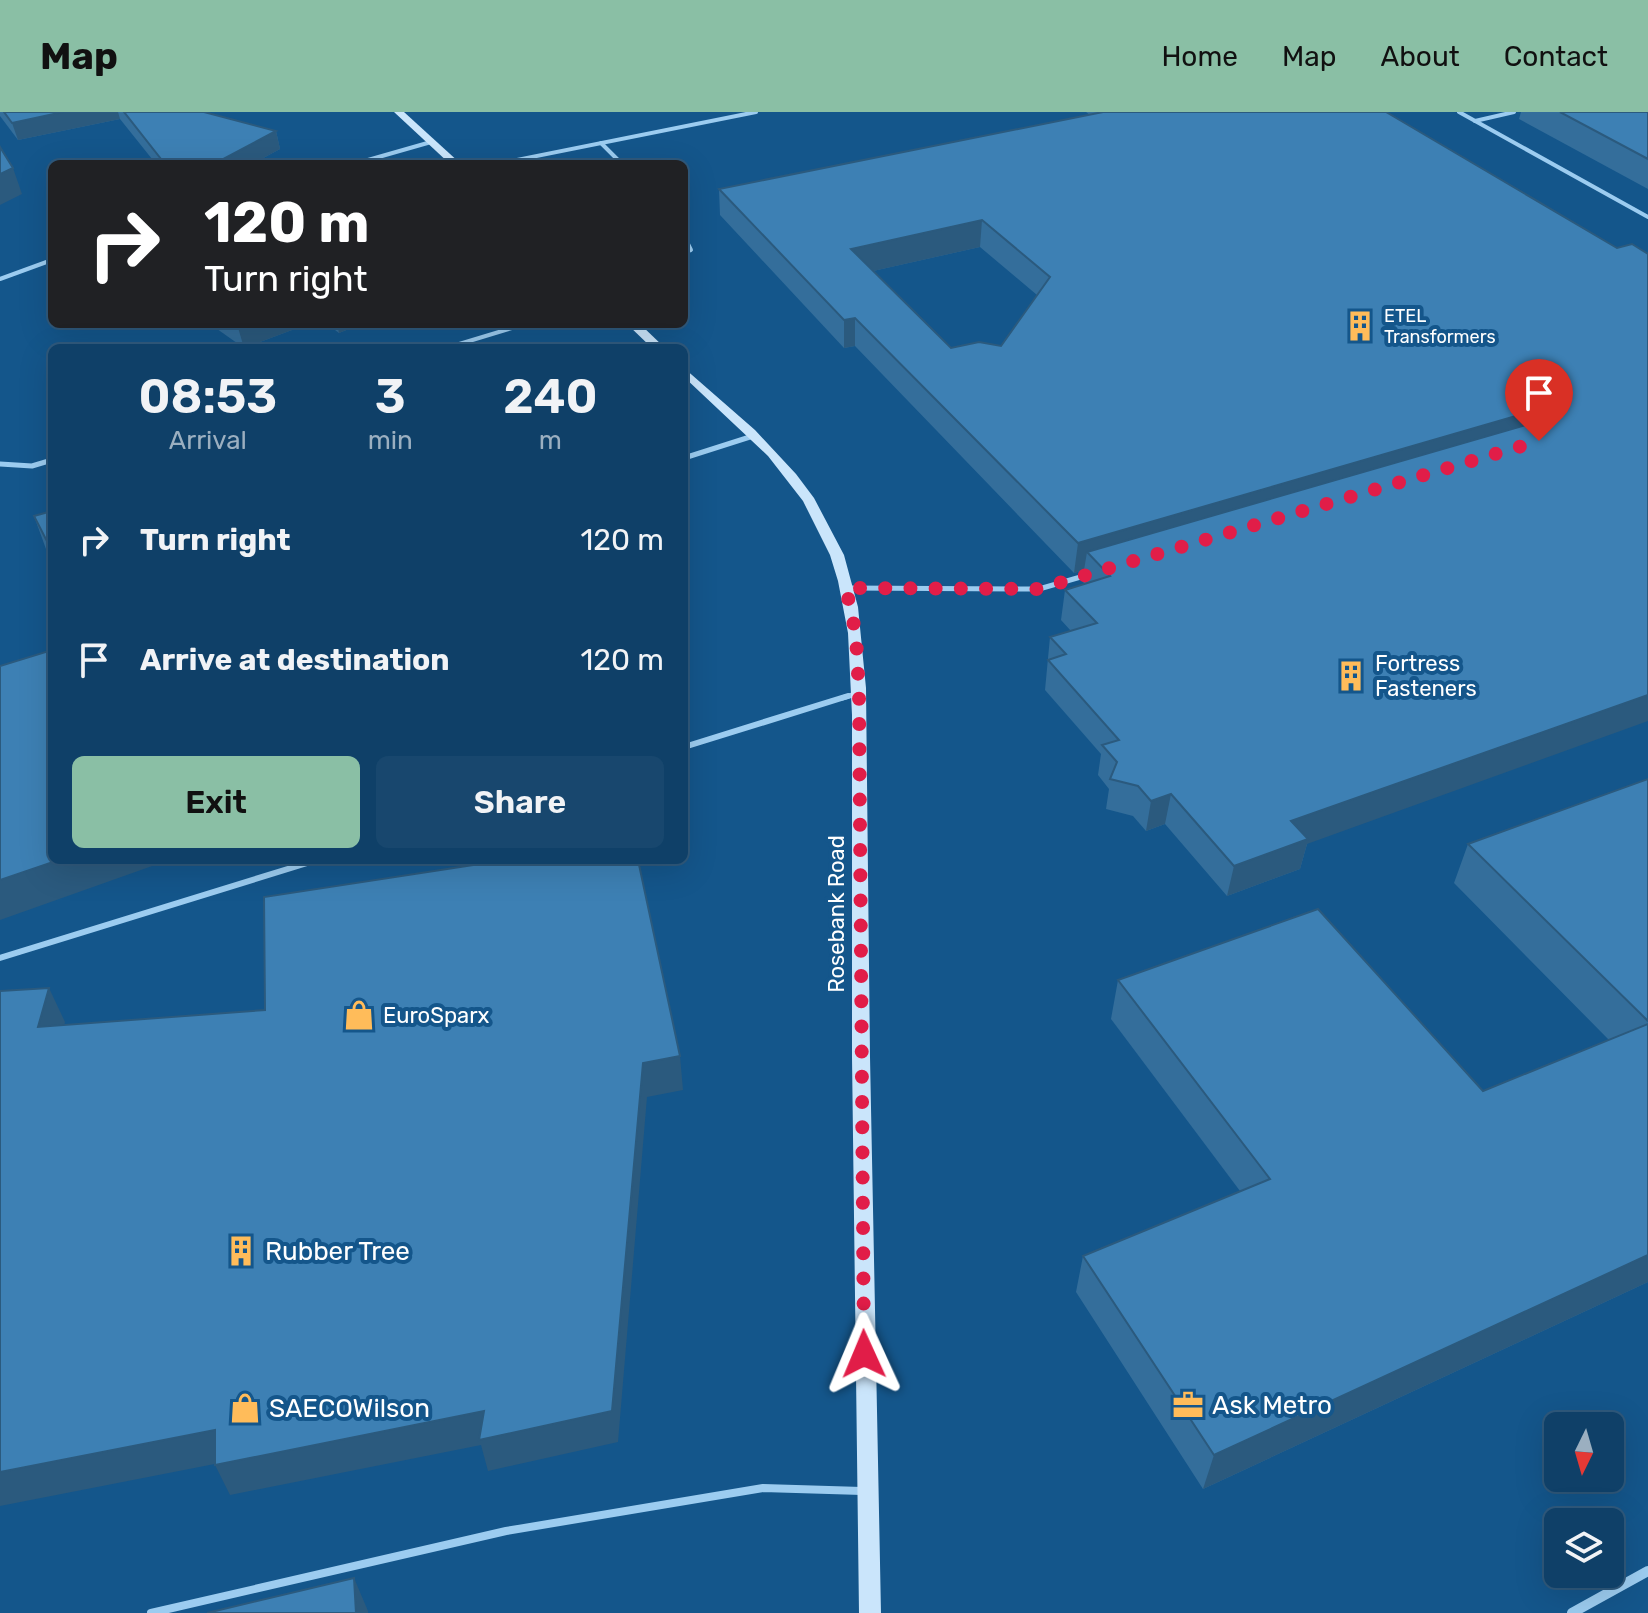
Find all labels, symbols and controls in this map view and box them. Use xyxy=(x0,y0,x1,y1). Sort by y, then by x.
text: Map xyxy=(40,33,118,79)
text: Home xyxy=(1161,40,1238,73)
text: Map xyxy=(1282,40,1336,73)
text: About xyxy=(1380,40,1460,73)
text: Contact xyxy=(1504,40,1608,73)
text: 120 m xyxy=(204,190,370,256)
icon: right xyxy=(72,192,176,296)
text: Turn right xyxy=(204,257,368,300)
place label: ETEL Transformers xyxy=(1384,305,1496,348)
building icon: ETEL Transformers xyxy=(1343,309,1377,343)
pin xyxy=(1505,359,1573,441)
text: 08:53 xyxy=(138,368,277,425)
text: 3 xyxy=(375,368,406,425)
text: 240 xyxy=(503,368,598,425)
icon: arrive xyxy=(1517,371,1561,415)
text: Arrival xyxy=(169,425,247,456)
text: min xyxy=(368,425,413,456)
text: m xyxy=(539,425,562,456)
icon: right xyxy=(72,518,116,562)
text: Turn right xyxy=(140,522,291,558)
text: 120 m xyxy=(580,522,664,558)
icon: arrive xyxy=(72,638,116,682)
text: Arrive at destination xyxy=(140,642,450,678)
text: 120 m xyxy=(580,642,664,678)
place label: Fortress Fasteners xyxy=(1375,650,1477,702)
building icon: Fortress Fasteners xyxy=(1334,659,1368,693)
button: Exit xyxy=(72,756,360,848)
button: Share xyxy=(376,756,664,848)
street label: Rosebank Road xyxy=(823,835,850,993)
shop icon: EuroSparx xyxy=(342,998,376,1032)
place label: EuroSparx xyxy=(383,1002,490,1029)
building icon: Rubber Tree xyxy=(224,1234,258,1268)
place label: Rubber Tree xyxy=(265,1236,410,1267)
position arrow xyxy=(822,1312,906,1396)
office icon: Ask Metro xyxy=(1171,1388,1205,1422)
place label: Ask Metro xyxy=(1212,1390,1332,1421)
shop icon: SAECOWilson xyxy=(228,1391,262,1425)
place label: SAECOWilson xyxy=(269,1393,430,1424)
north arrow xyxy=(1544,1412,1624,1492)
map controls xyxy=(1544,1412,1624,1588)
button: layers xyxy=(1544,1508,1624,1588)

